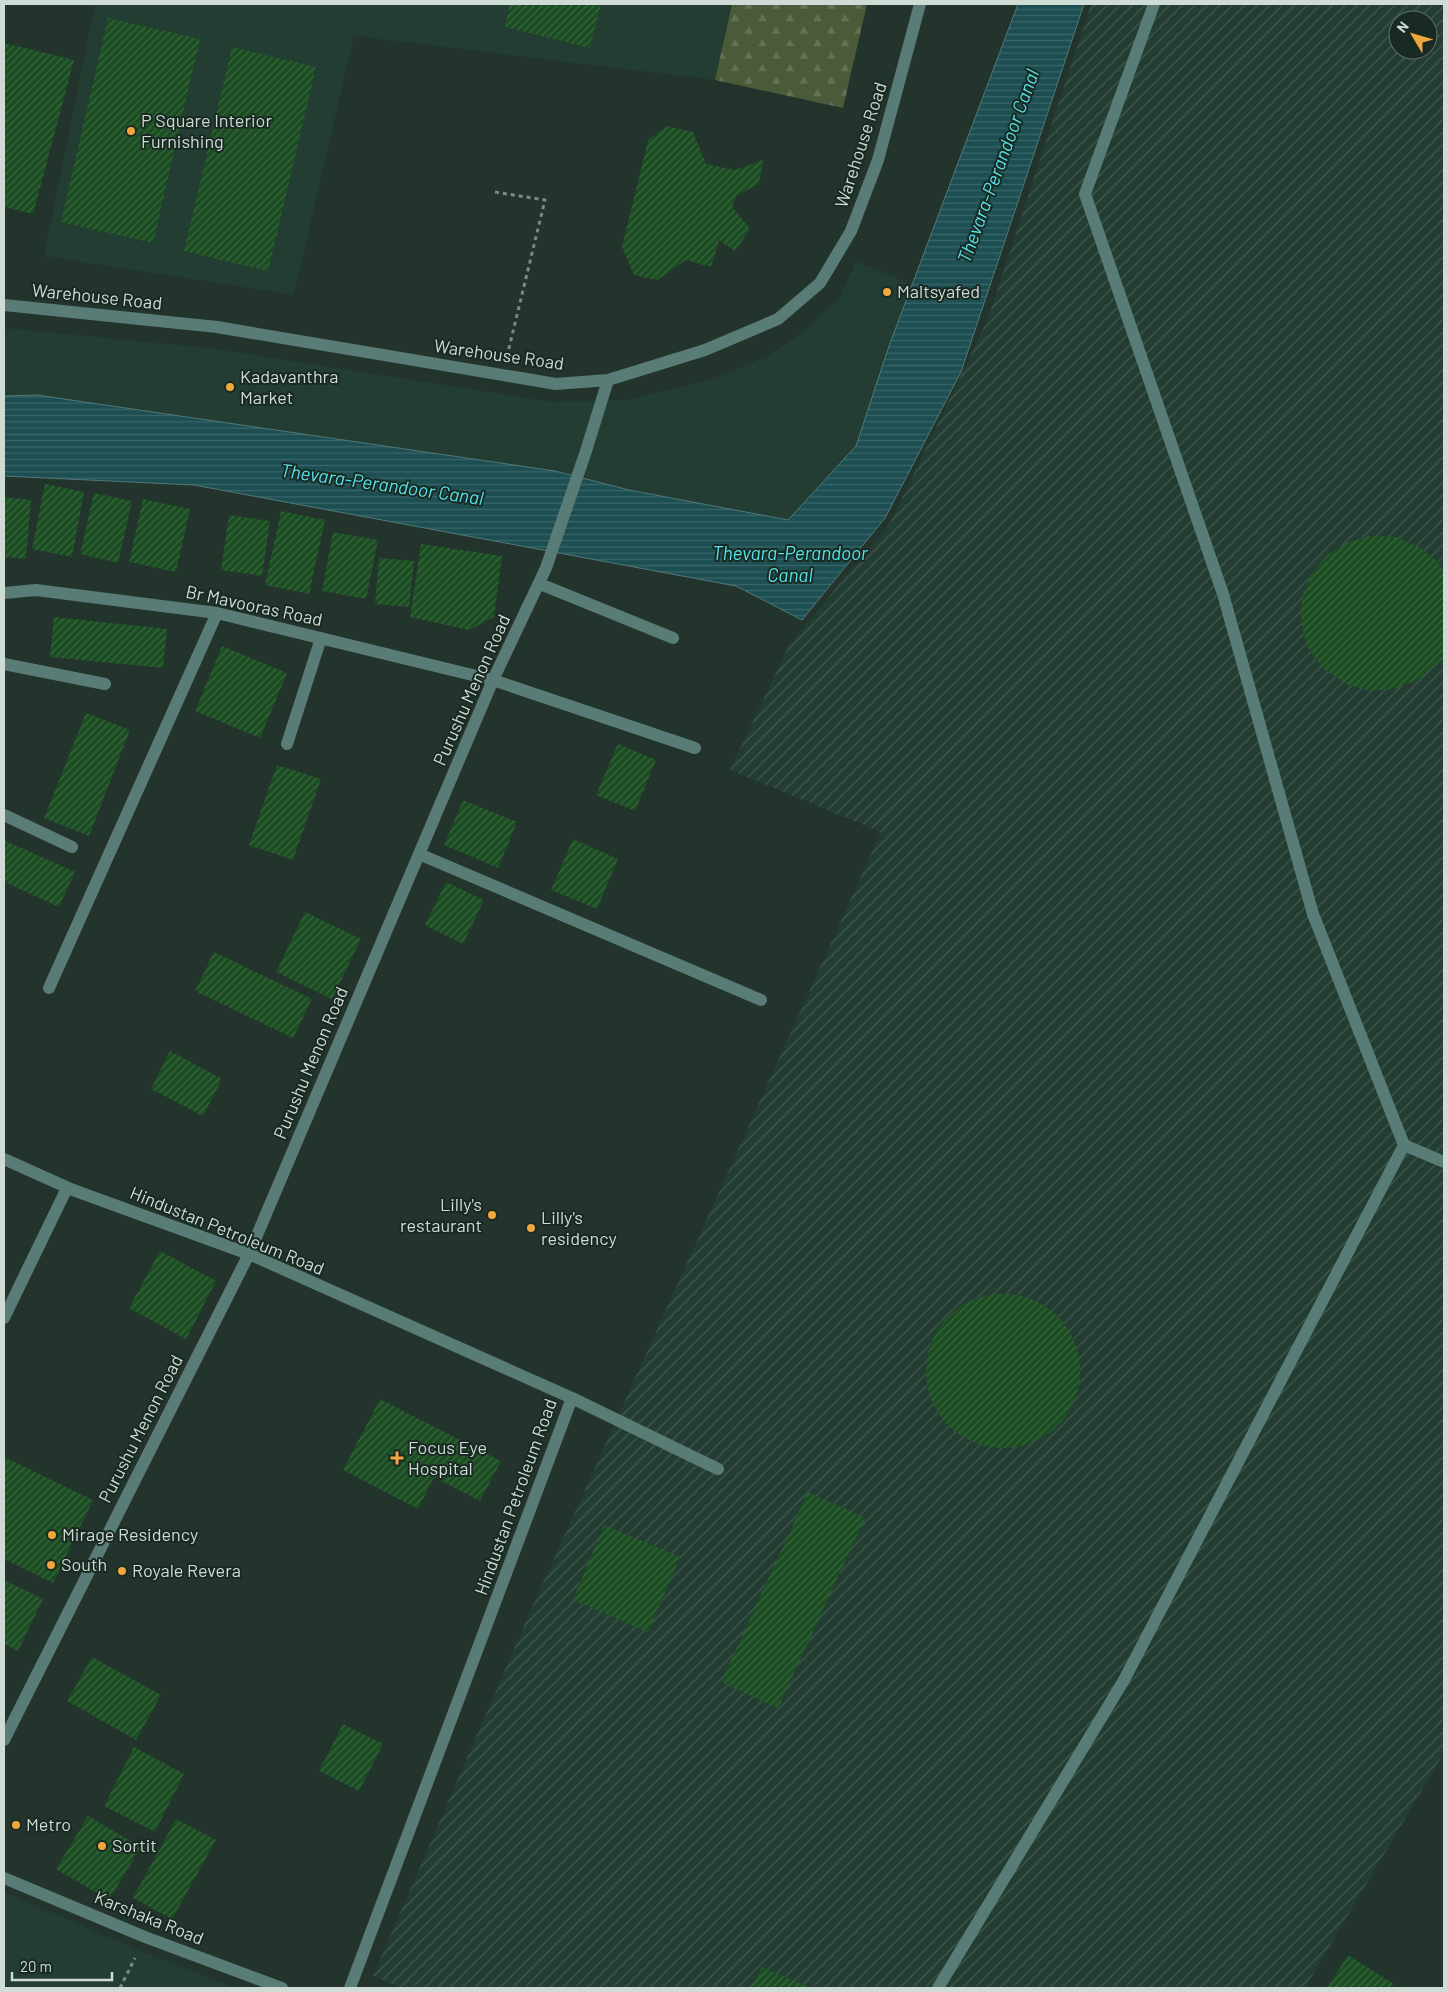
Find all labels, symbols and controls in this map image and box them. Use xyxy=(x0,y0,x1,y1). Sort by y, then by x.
north arrow xyxy=(1388,10,1438,60)
text: N xyxy=(1393,18,1412,36)
water label: Thevara-Perandoor Canal xyxy=(952,65,1044,266)
street label: Warehouse Road xyxy=(829,79,891,210)
place label: P Square Interior Furnishing xyxy=(141,109,272,152)
marker: P Square Interior Furnishing xyxy=(125,125,137,137)
street label: Warehouse Road xyxy=(31,278,163,314)
place label: Maltsyafed xyxy=(897,280,980,302)
marker: Maltsyafed xyxy=(881,286,893,298)
street label: Warehouse Road xyxy=(433,334,565,374)
place label: Kadavanthra Market xyxy=(240,365,338,408)
marker: Kadavanthra Market xyxy=(224,381,236,393)
water label: Thevara-Perandoor Canal xyxy=(279,458,486,509)
water label: Thevara-Perandoor Canal xyxy=(712,541,869,586)
street label: Br Mavooras Road xyxy=(184,580,324,630)
street label: Purushu Menon Road xyxy=(428,611,514,769)
street label: Purushu Menon Road xyxy=(268,983,352,1142)
street label: Hindustan Petroleum Road xyxy=(127,1181,328,1279)
place label: Lilly's restaurant xyxy=(400,1193,482,1236)
place label: Lilly's residency xyxy=(541,1206,617,1249)
marker: Lilly's restaurant xyxy=(486,1209,498,1221)
marker: Lilly's residency xyxy=(525,1222,537,1234)
street label: Purushu Menon Road xyxy=(93,1351,187,1506)
street label: Hindustan Petroleum Road xyxy=(469,1395,561,1598)
place label: Focus Eye Hospital xyxy=(408,1436,487,1479)
marker: Focus Eye Hospital xyxy=(390,1451,404,1465)
place label: Mirage Residency xyxy=(62,1523,198,1545)
marker: Mirage Residency xyxy=(46,1529,58,1541)
place label: South xyxy=(61,1553,107,1575)
marker: South xyxy=(45,1559,57,1571)
place label: Royale Revera xyxy=(132,1559,241,1581)
marker: Royale Revera xyxy=(116,1565,128,1577)
place label: Metro xyxy=(26,1813,71,1835)
marker: Metro xyxy=(10,1819,22,1831)
place label: Sortit xyxy=(112,1834,157,1856)
marker: Sortit xyxy=(96,1840,108,1852)
street label: Karshaka Road xyxy=(92,1885,207,1949)
scale bar xyxy=(12,1950,112,1982)
text: 20 m xyxy=(20,1957,52,1975)

